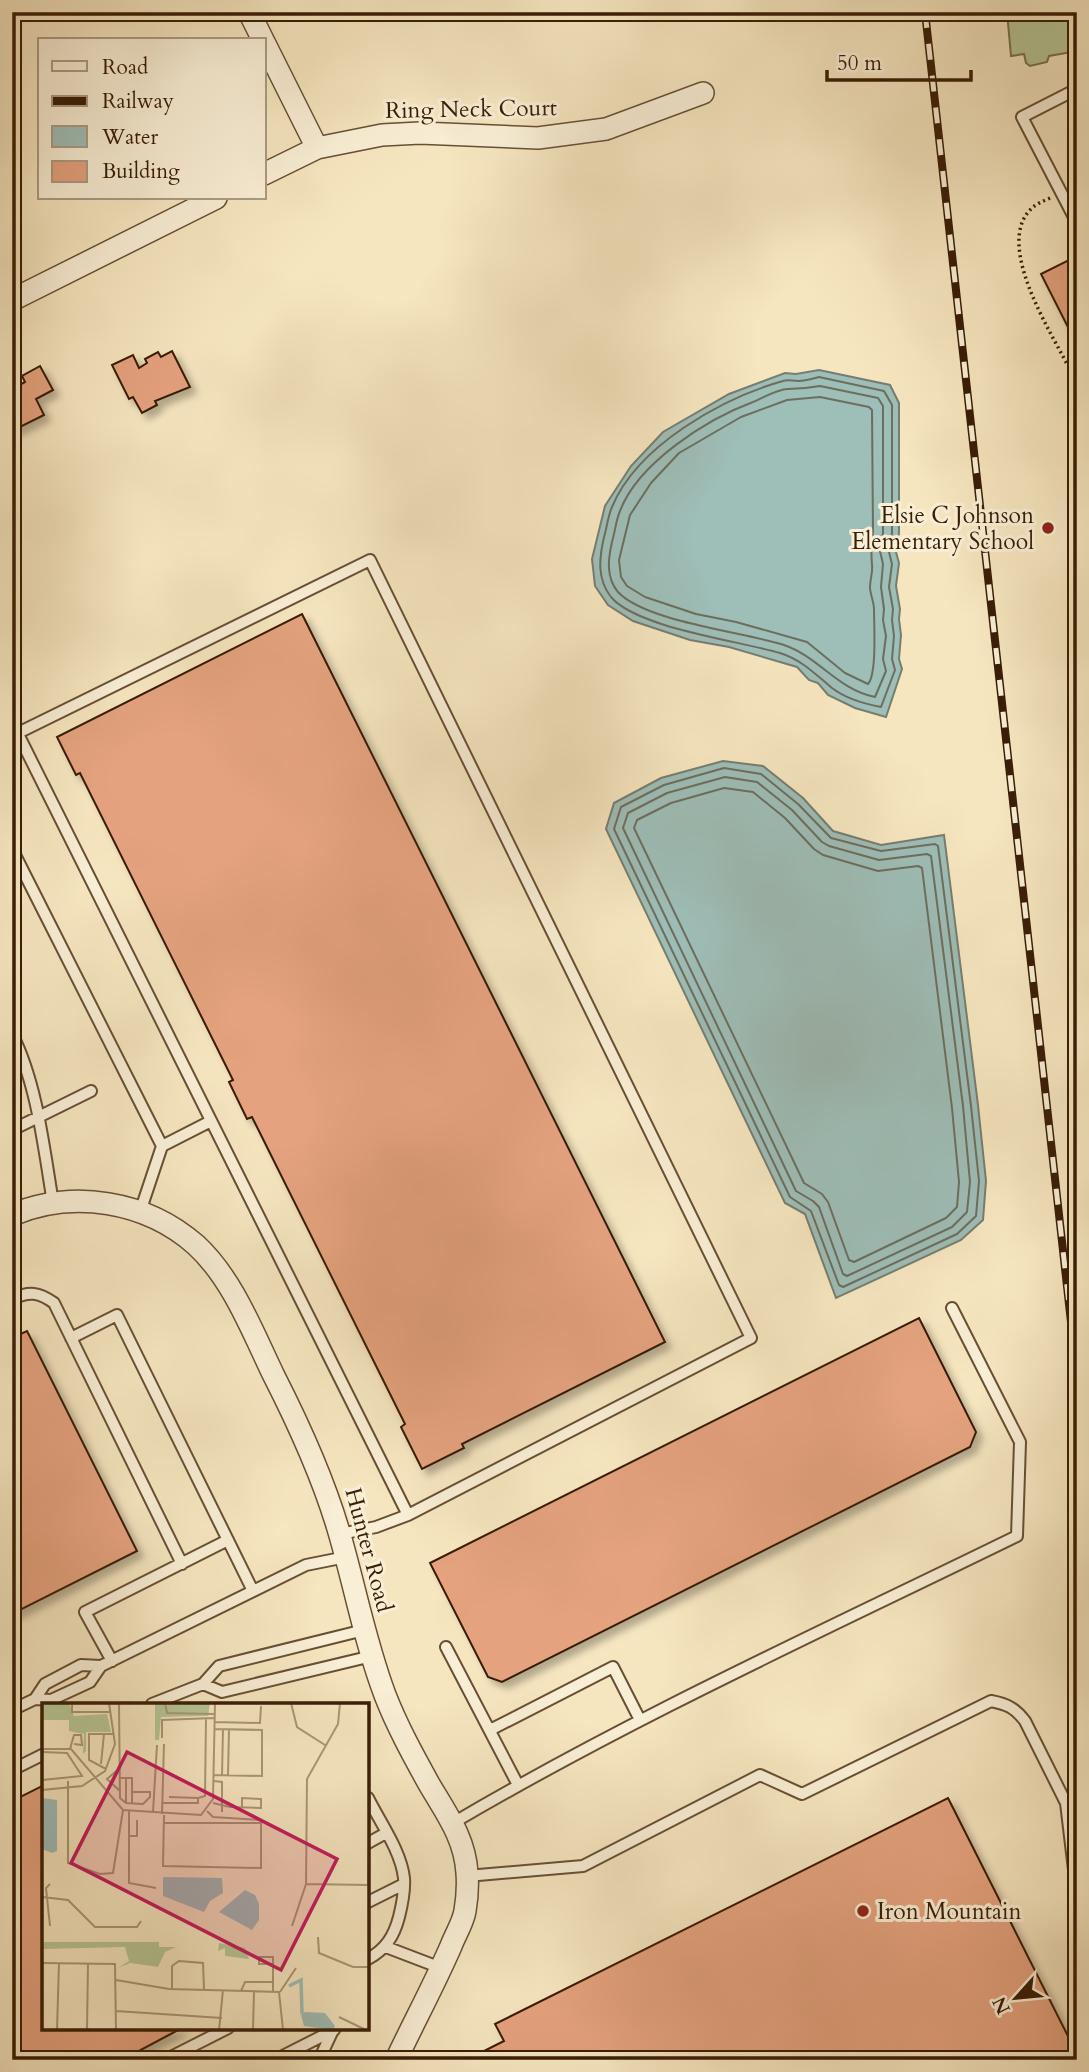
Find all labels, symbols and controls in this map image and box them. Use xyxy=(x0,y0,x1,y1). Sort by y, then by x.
legend xyxy=(38,38,266,200)
scale bar xyxy=(827,38,970,82)
text: 50 m xyxy=(837,49,882,78)
text: Road xyxy=(102,53,148,82)
text: Railway xyxy=(102,87,174,116)
street label: Ring Neck Court xyxy=(385,92,557,126)
text: Water xyxy=(101,123,158,152)
text: Building xyxy=(102,157,180,186)
place label: Elsie C Johnson Elementary School xyxy=(851,500,1034,557)
marker: Elsie C Johnson Elementary School xyxy=(1040,520,1056,536)
street label: Hunter Road xyxy=(337,1484,401,1616)
inset map xyxy=(42,1703,369,2030)
place label: Iron Mountain xyxy=(877,1896,1021,1927)
marker: Iron Mountain xyxy=(855,1903,871,1919)
north arrow xyxy=(981,1964,1050,2034)
text: N xyxy=(986,1992,1017,2019)

